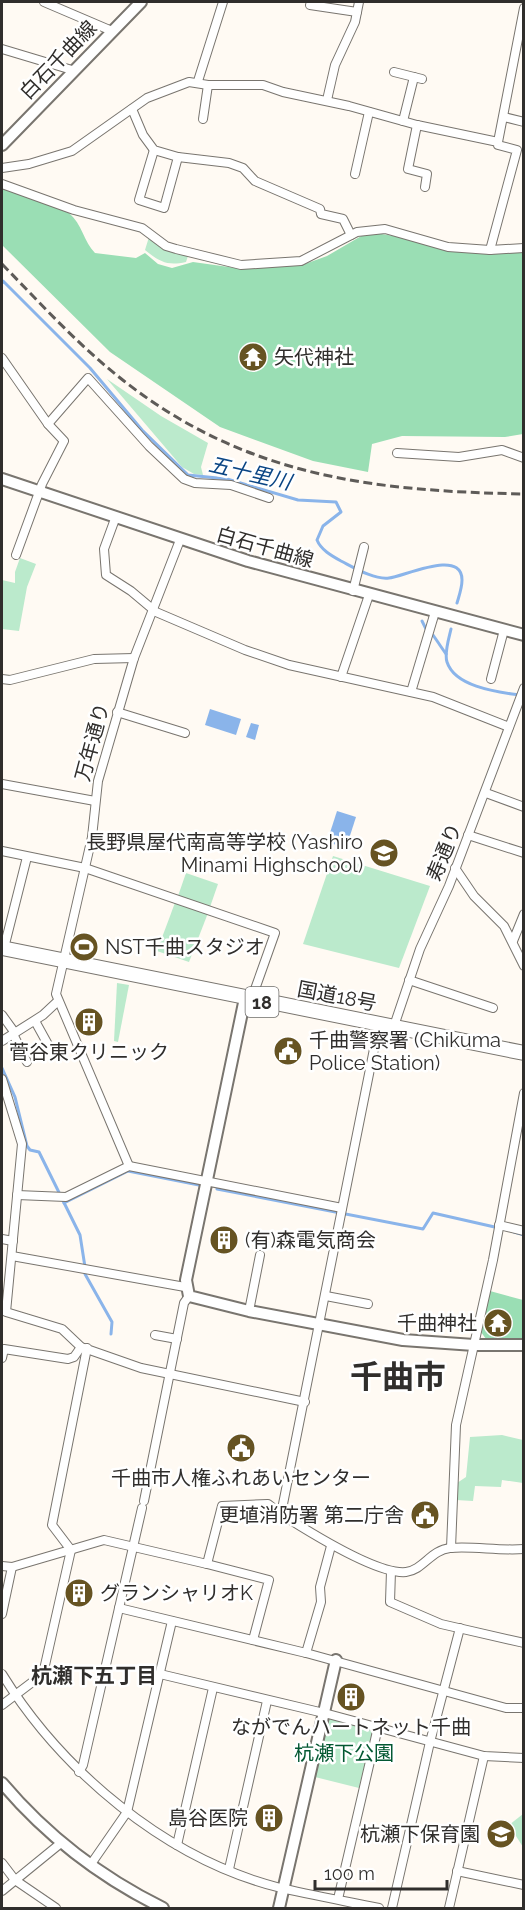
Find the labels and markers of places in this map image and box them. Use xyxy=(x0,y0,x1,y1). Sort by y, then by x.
temple icon: 矢代神社 xyxy=(237,341,269,373)
place label: 矢代神社 xyxy=(274,345,354,369)
place label: 長野県屋代南高等学校 (Yashiro Minami Highschool) xyxy=(86,830,363,877)
school or university icon: 長野県屋代南高等学校 (Yashiro Minami Highschool) xyxy=(368,837,400,869)
sports icon: NST千曲スタジオ xyxy=(68,931,100,963)
place label: NST千曲スタジオ xyxy=(105,935,265,959)
building icon: 菅谷東クリニック xyxy=(73,1006,105,1038)
place label: 千曲警察署 (Chikuma Police Station) xyxy=(309,1028,501,1075)
public building icon: 千曲警察署 (Chikuma Police Station) xyxy=(272,1035,304,1067)
place label: 菅谷東クリニック xyxy=(9,1040,169,1064)
building icon: (有)森電気商会 xyxy=(208,1224,240,1256)
place label: (有)森電気商会 xyxy=(245,1228,376,1252)
temple icon: 千曲神社 xyxy=(482,1307,514,1339)
place label: 千曲神社 xyxy=(397,1311,477,1335)
public building icon: 千曲市人権ふれあいセンター xyxy=(225,1432,257,1464)
place label: 千曲市人権ふれあいセンター xyxy=(111,1466,371,1490)
public building icon: 更埴消防署 第二庁舎 xyxy=(409,1499,441,1531)
place label: 更埴消防署 第二庁舎 xyxy=(219,1503,404,1527)
building icon: グランシャリオK xyxy=(63,1577,95,1609)
place label: グランシャリオK xyxy=(100,1581,253,1605)
building icon: ながでんハートネット千曲 xyxy=(335,1681,367,1713)
place label: ながでんハートネット千曲 xyxy=(231,1715,471,1739)
building icon: 島谷医院 xyxy=(253,1802,285,1834)
place label: 島谷医院 xyxy=(168,1806,248,1830)
school or university icon: 杭瀬下保育園 xyxy=(485,1818,517,1850)
place label: 杭瀬下保育園 xyxy=(360,1822,480,1846)

